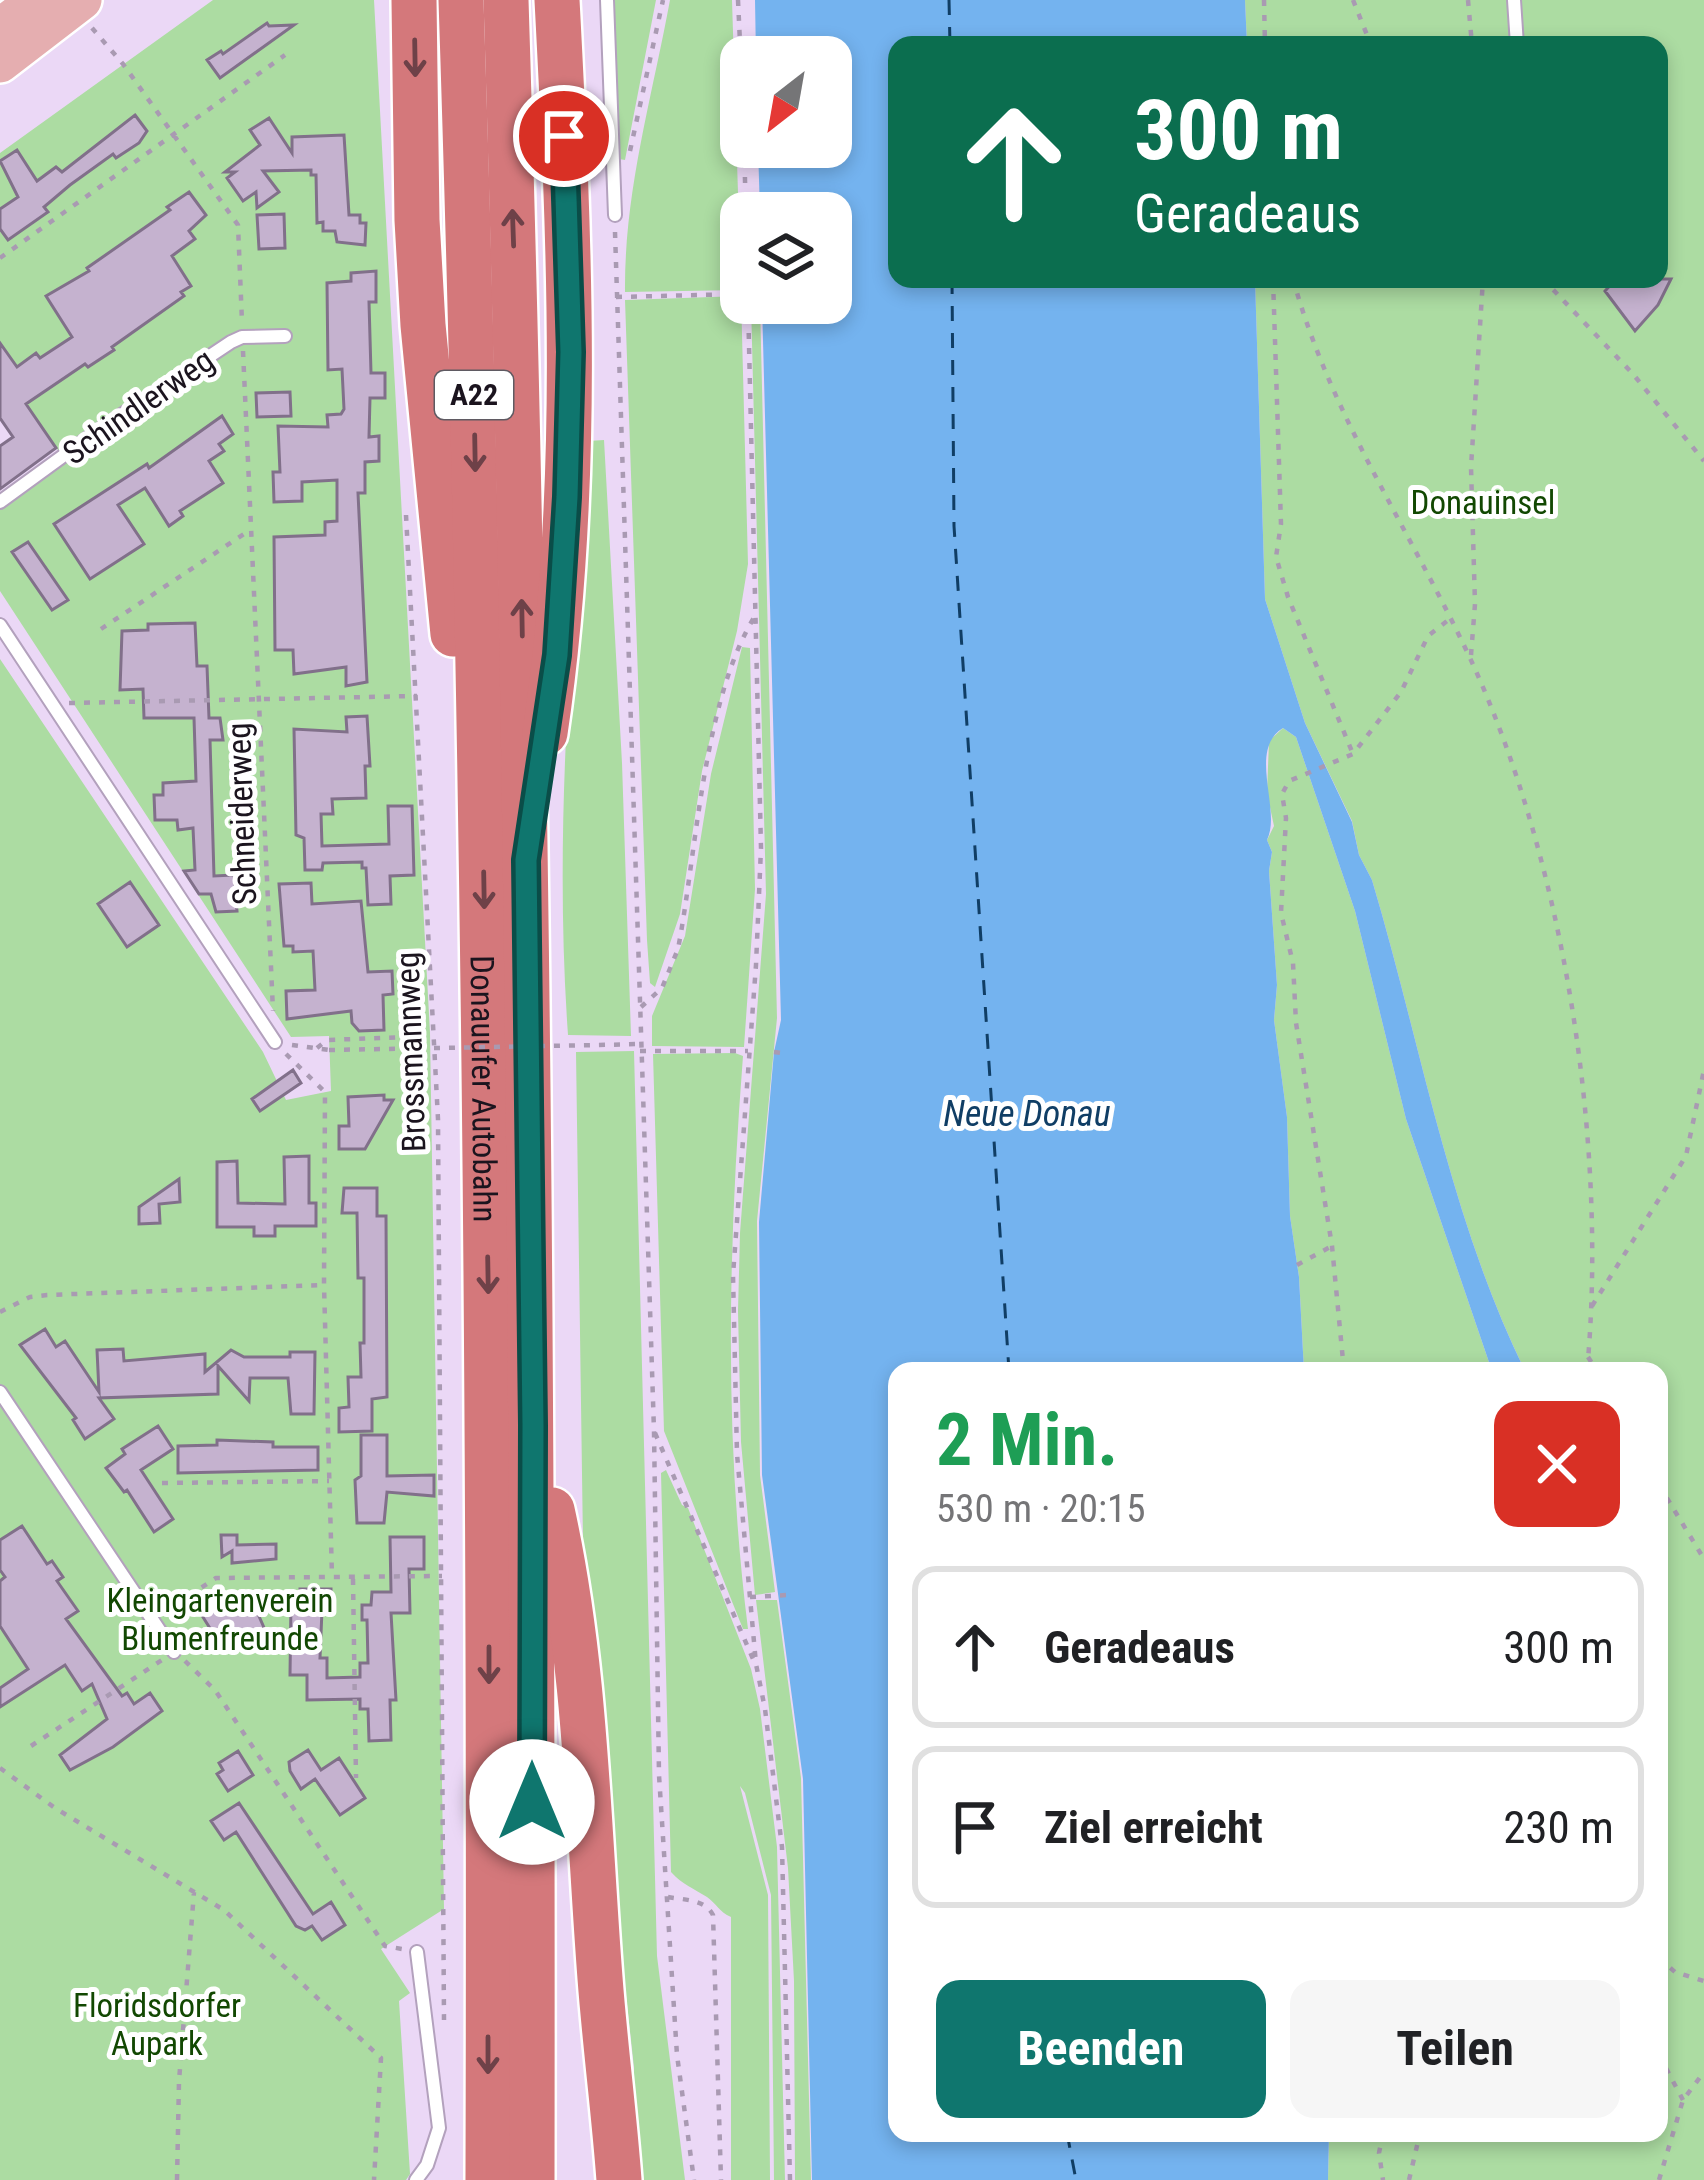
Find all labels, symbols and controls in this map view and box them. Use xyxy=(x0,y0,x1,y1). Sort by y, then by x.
north arrow xyxy=(720,36,852,168)
map controls xyxy=(720,36,852,324)
one-way arrow xyxy=(404,38,426,77)
text: 300 m xyxy=(1134,81,1343,180)
icon: ahead xyxy=(936,84,1092,240)
pin xyxy=(513,85,615,187)
icon: arrive xyxy=(531,103,597,169)
text: Geradeaus xyxy=(1134,182,1361,245)
button: layers xyxy=(720,192,852,324)
one-way arrow xyxy=(501,209,524,248)
street label: Schindlerweg xyxy=(56,340,221,473)
road number: A22 xyxy=(435,371,513,419)
one-way arrow xyxy=(464,433,487,472)
park label: Donauinsel xyxy=(1411,483,1555,522)
one-way arrow xyxy=(511,599,533,638)
street label: Schneiderweg xyxy=(219,722,264,906)
one-way arrow xyxy=(472,870,495,909)
street label: Brossmannweg xyxy=(388,951,433,1153)
street label: Donauufer Autobahn xyxy=(463,955,505,1222)
water label: Neue Donau xyxy=(943,1093,1111,1135)
one-way arrow xyxy=(477,1255,499,1294)
text: 2 Min. xyxy=(936,1398,1118,1483)
button: close xyxy=(1494,1401,1620,1527)
text: 530 m · 20:15 xyxy=(936,1486,1146,1532)
park label: Kleingartenverein Blumenfreunde xyxy=(107,1581,333,1658)
icon: ahead xyxy=(942,1614,1008,1680)
text: Geradeaus xyxy=(1044,1621,1235,1674)
text: 300 m xyxy=(1503,1621,1614,1674)
one-way arrow xyxy=(478,1645,500,1684)
position arrow xyxy=(469,1739,595,1865)
icon: arrive xyxy=(942,1794,1008,1860)
text: Ziel erreicht xyxy=(1044,1801,1263,1854)
text: 230 m xyxy=(1503,1801,1614,1854)
button: Beenden xyxy=(936,1980,1266,2118)
button: Teilen xyxy=(1290,1980,1620,2118)
park label: Floridsdorfer Aupark xyxy=(73,1986,241,2063)
one-way arrow xyxy=(477,2035,499,2074)

